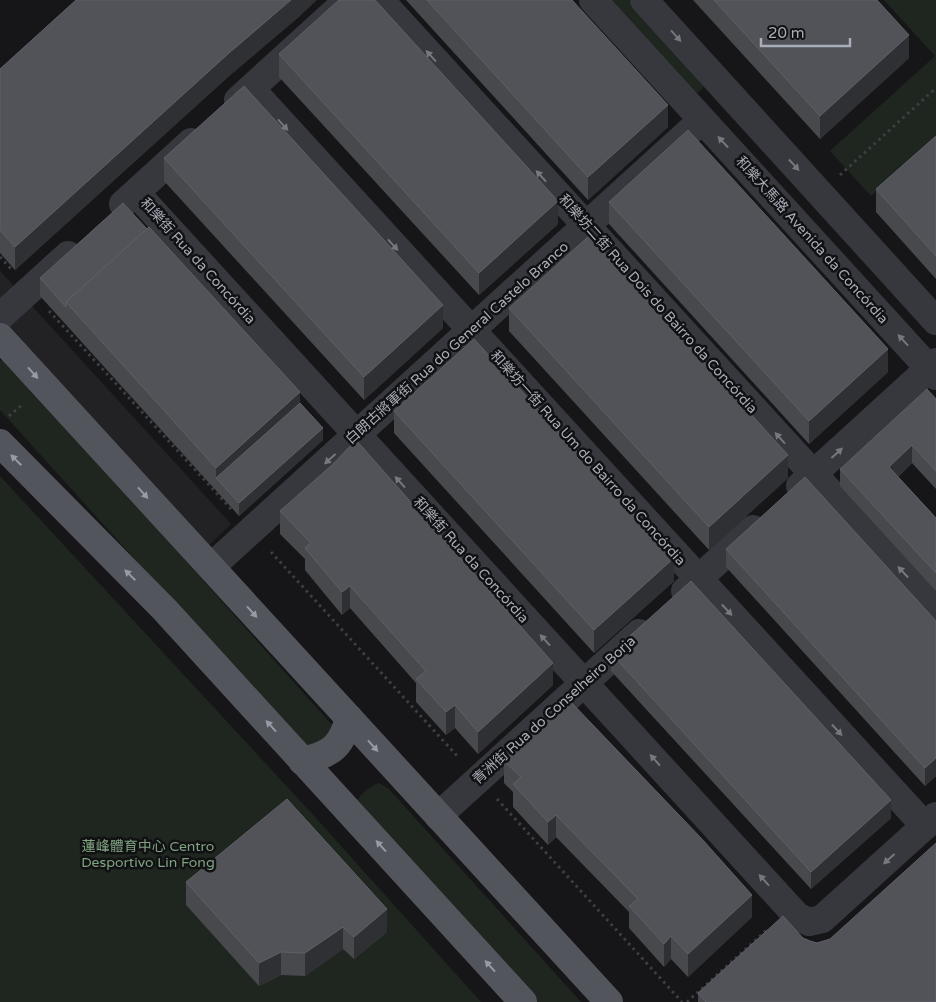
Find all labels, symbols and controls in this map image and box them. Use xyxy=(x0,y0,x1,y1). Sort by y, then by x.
scale bar xyxy=(761,15,850,47)
text: 20 m xyxy=(768,24,805,42)
one-way arrow xyxy=(670,30,682,42)
one-way arrow xyxy=(425,50,437,62)
one-way arrow xyxy=(278,118,289,131)
one-way arrow xyxy=(717,137,729,149)
street label: 和樂大馬路 Avenida da Concórdia xyxy=(732,153,892,327)
one-way arrow xyxy=(788,158,800,170)
one-way arrow xyxy=(535,170,547,182)
street label: 和樂坊二街 Rua Dois do Bairro da Concórdia xyxy=(555,191,761,417)
street label: 和樂街 Rua da Concórdia xyxy=(137,194,259,328)
street label: 白朗古將軍街 Rua do General Castelo Branco xyxy=(342,238,572,448)
one-way arrow xyxy=(387,238,399,250)
one-way arrow xyxy=(897,334,909,346)
street label: 和樂坊一街 Rua Um do Bairro da Concórdia xyxy=(487,347,689,569)
one-way arrow xyxy=(27,366,39,378)
one-way arrow xyxy=(775,432,786,444)
one-way arrow xyxy=(830,447,842,459)
one-way arrow xyxy=(324,453,336,465)
one-way arrow xyxy=(11,454,23,466)
one-way arrow xyxy=(394,476,406,488)
one-way arrow xyxy=(137,486,149,498)
street label: 和樂街 Rua da Concórdia xyxy=(410,493,532,627)
one-way arrow xyxy=(897,566,909,578)
one-way arrow xyxy=(125,570,137,582)
one-way arrow xyxy=(721,604,733,616)
one-way arrow xyxy=(246,606,258,618)
street label: 青洲街 Rua do Conselheiro Borja xyxy=(469,632,639,788)
one-way arrow xyxy=(539,635,551,647)
one-way arrow xyxy=(265,721,277,733)
one-way arrow xyxy=(831,723,843,735)
one-way arrow xyxy=(368,739,379,752)
one-way arrow xyxy=(649,755,661,767)
park label: 蓮峰體育中心 Centro Desportivo Lin Fong xyxy=(81,838,215,871)
one-way arrow xyxy=(375,840,387,852)
one-way arrow xyxy=(884,853,896,865)
one-way arrow xyxy=(758,875,770,887)
one-way arrow xyxy=(484,960,496,972)

